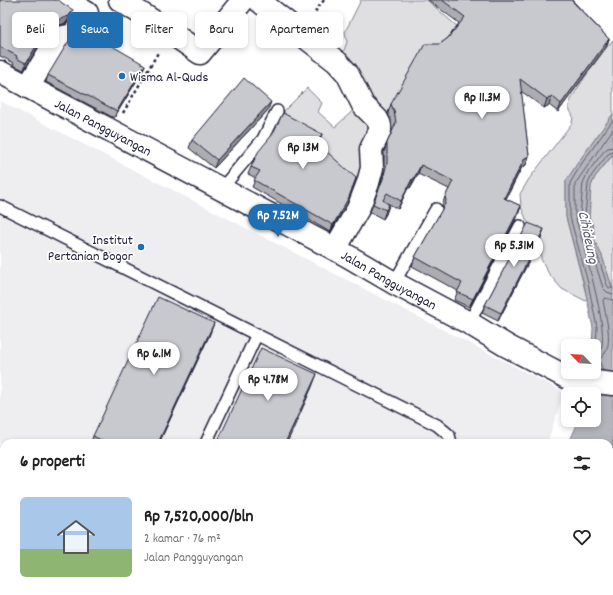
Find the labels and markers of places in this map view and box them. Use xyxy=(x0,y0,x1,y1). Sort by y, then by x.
place label: Wisma Al-Quds xyxy=(130,68,208,88)
marker: Wisma Al-Quds xyxy=(117,71,127,81)
pin: Rp 11.3M xyxy=(441,86,523,120)
pin: Rp 13M xyxy=(270,136,336,170)
pin: Rp 7.52M xyxy=(237,204,319,238)
place label: Institut Pertanian Bogor xyxy=(48,231,134,267)
pin: Rp 5.31M xyxy=(473,234,555,268)
marker: Institut Pertanian Bogor xyxy=(136,242,146,252)
pin: Rp 6.1M xyxy=(117,342,191,376)
pin: Rp 4.78M xyxy=(227,368,309,402)

